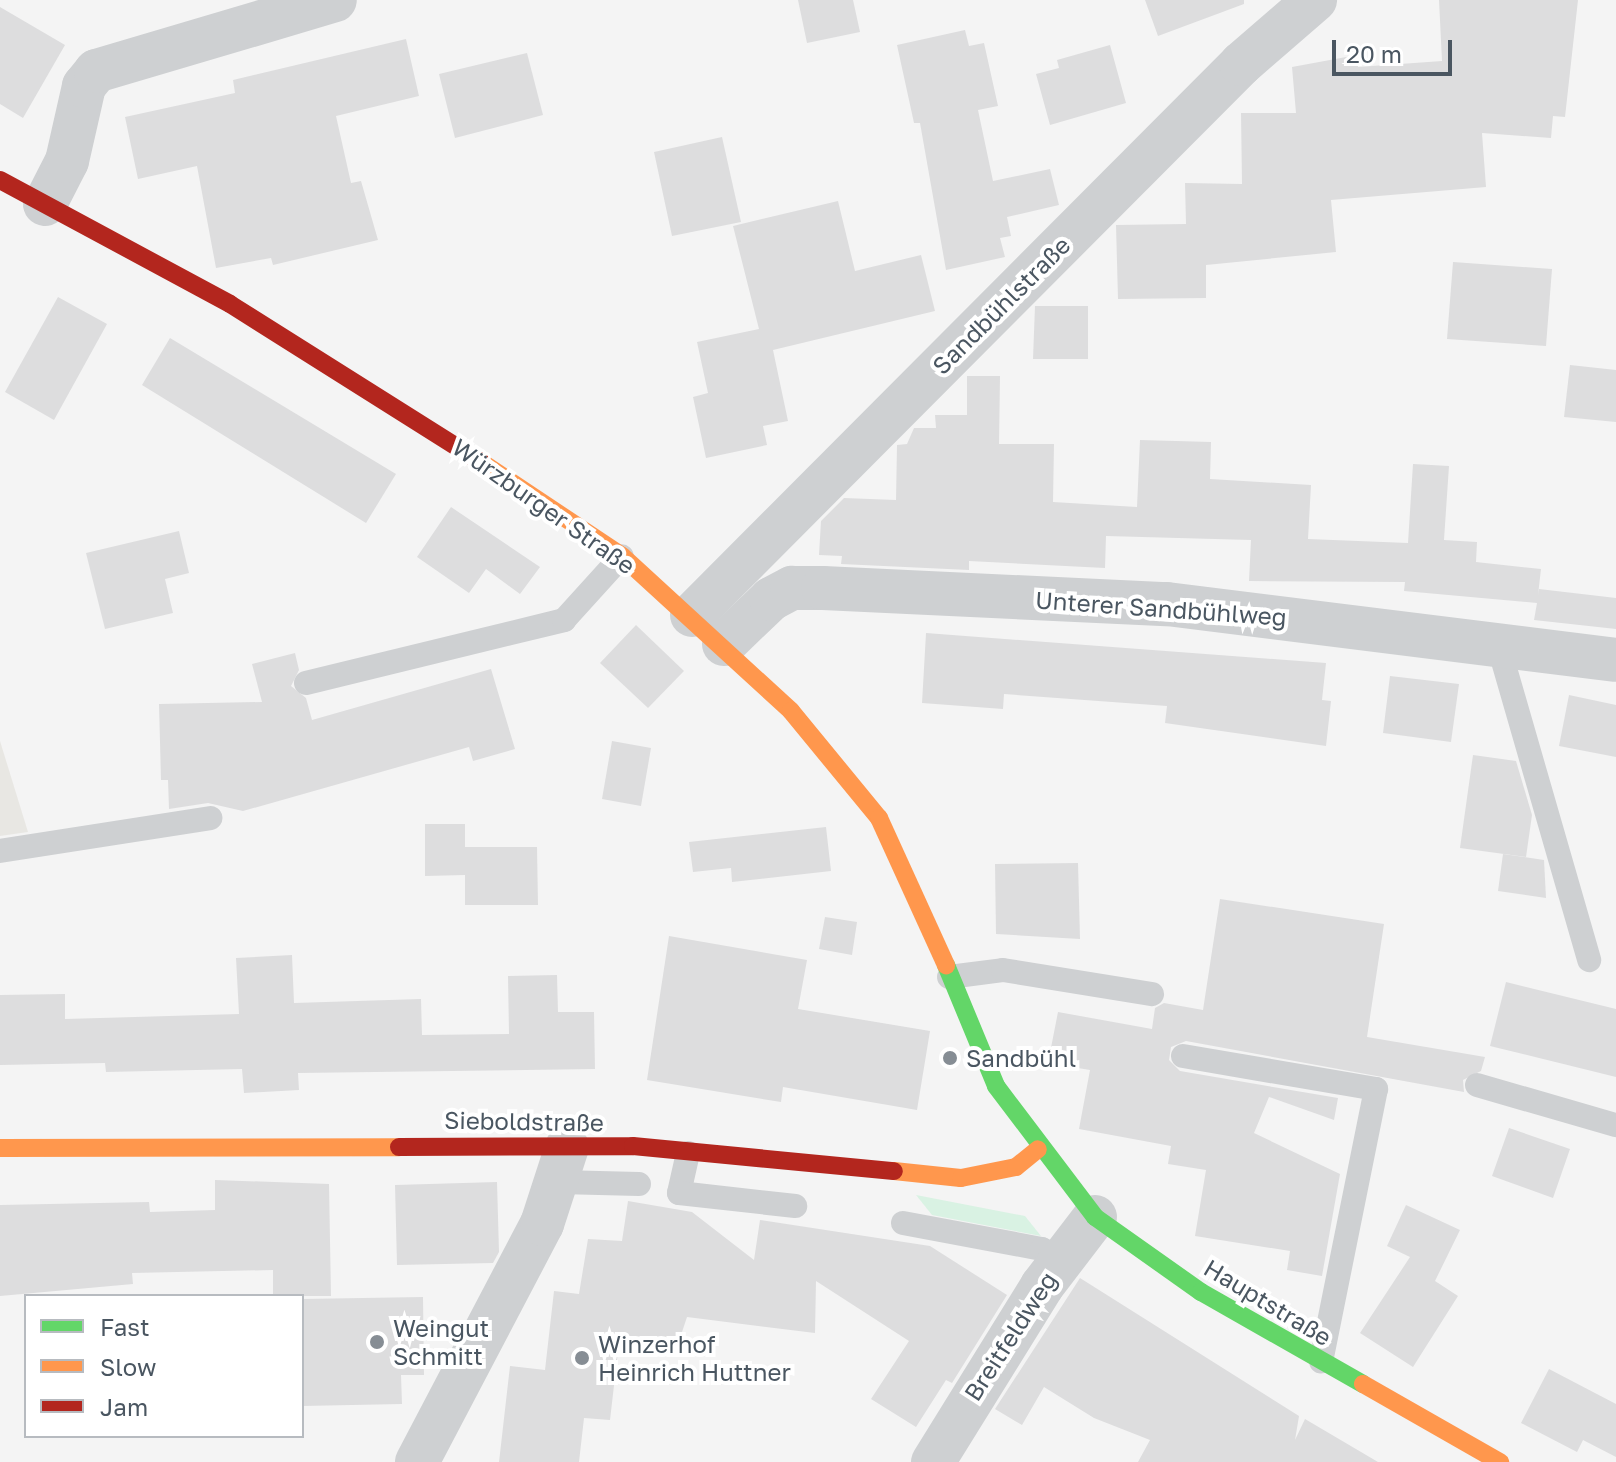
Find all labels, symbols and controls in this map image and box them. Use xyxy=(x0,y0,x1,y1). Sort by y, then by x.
scale bar xyxy=(1336,24,1456,74)
text: 20 m xyxy=(1346,39,1402,68)
street label: Sandbühlstraße xyxy=(926,230,1076,380)
street label: Würzburger Straße xyxy=(447,432,641,580)
street label: Unterer Sandbühlweg xyxy=(1034,585,1288,631)
place label: Sandbühl xyxy=(966,1044,1076,1072)
marker: Sandbühl xyxy=(941,1049,959,1067)
street label: Sieboldstraße xyxy=(444,1105,604,1137)
street label: Hauptstraße xyxy=(1199,1253,1337,1351)
street label: Breitfeldweg xyxy=(958,1266,1062,1406)
legend xyxy=(24,1294,304,1438)
text: Fast xyxy=(100,1312,150,1341)
place label: Weingut Schmitt xyxy=(393,1314,489,1370)
place label: Winzerhof Heinrich Huttner xyxy=(598,1330,791,1386)
marker: Weingut Schmitt xyxy=(368,1333,386,1351)
marker: Winzerhof Heinrich Huttner xyxy=(573,1349,591,1367)
text: Slow xyxy=(100,1352,156,1381)
text: Jam xyxy=(100,1392,148,1421)

